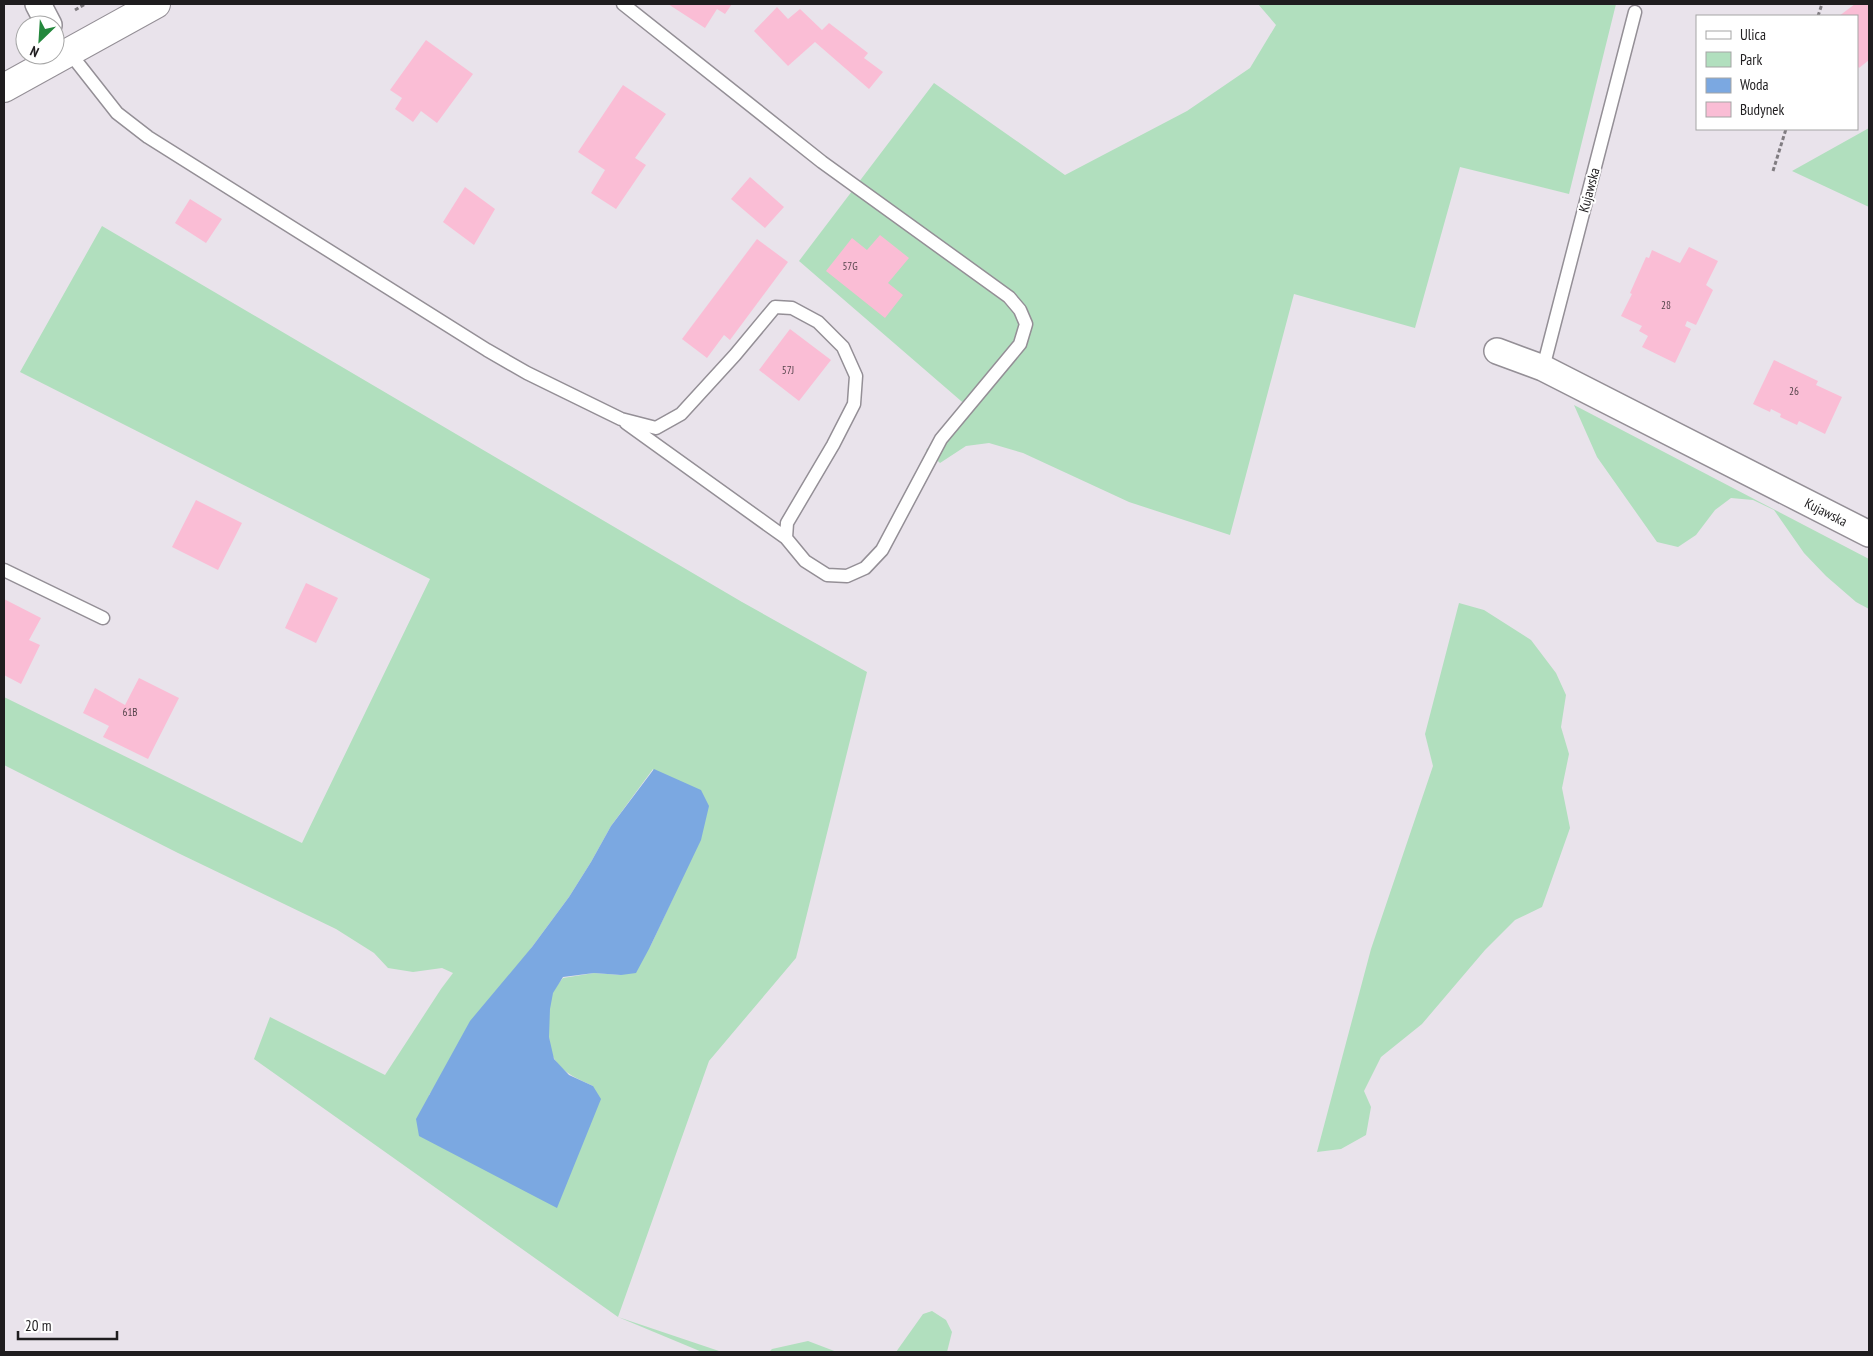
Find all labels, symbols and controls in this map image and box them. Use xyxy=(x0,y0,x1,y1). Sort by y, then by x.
north arrow xyxy=(15,15,65,65)
legend xyxy=(1696,15,1858,130)
text: Ulica xyxy=(1740,25,1766,44)
text: N xyxy=(27,42,42,62)
text: Park xyxy=(1740,50,1762,69)
text: Woda xyxy=(1740,75,1769,94)
text: Budynek xyxy=(1740,100,1784,119)
street label: Kujawska xyxy=(1574,166,1604,214)
house number: 57G xyxy=(842,259,858,273)
house number: 28 xyxy=(1661,298,1671,312)
house number: 57J xyxy=(782,363,794,377)
house number: 26 xyxy=(1789,384,1799,398)
street label: Kujawska xyxy=(1802,494,1850,530)
house number: 61B xyxy=(122,705,138,719)
scale bar xyxy=(18,1308,116,1340)
text: 20 m xyxy=(25,1316,51,1335)

